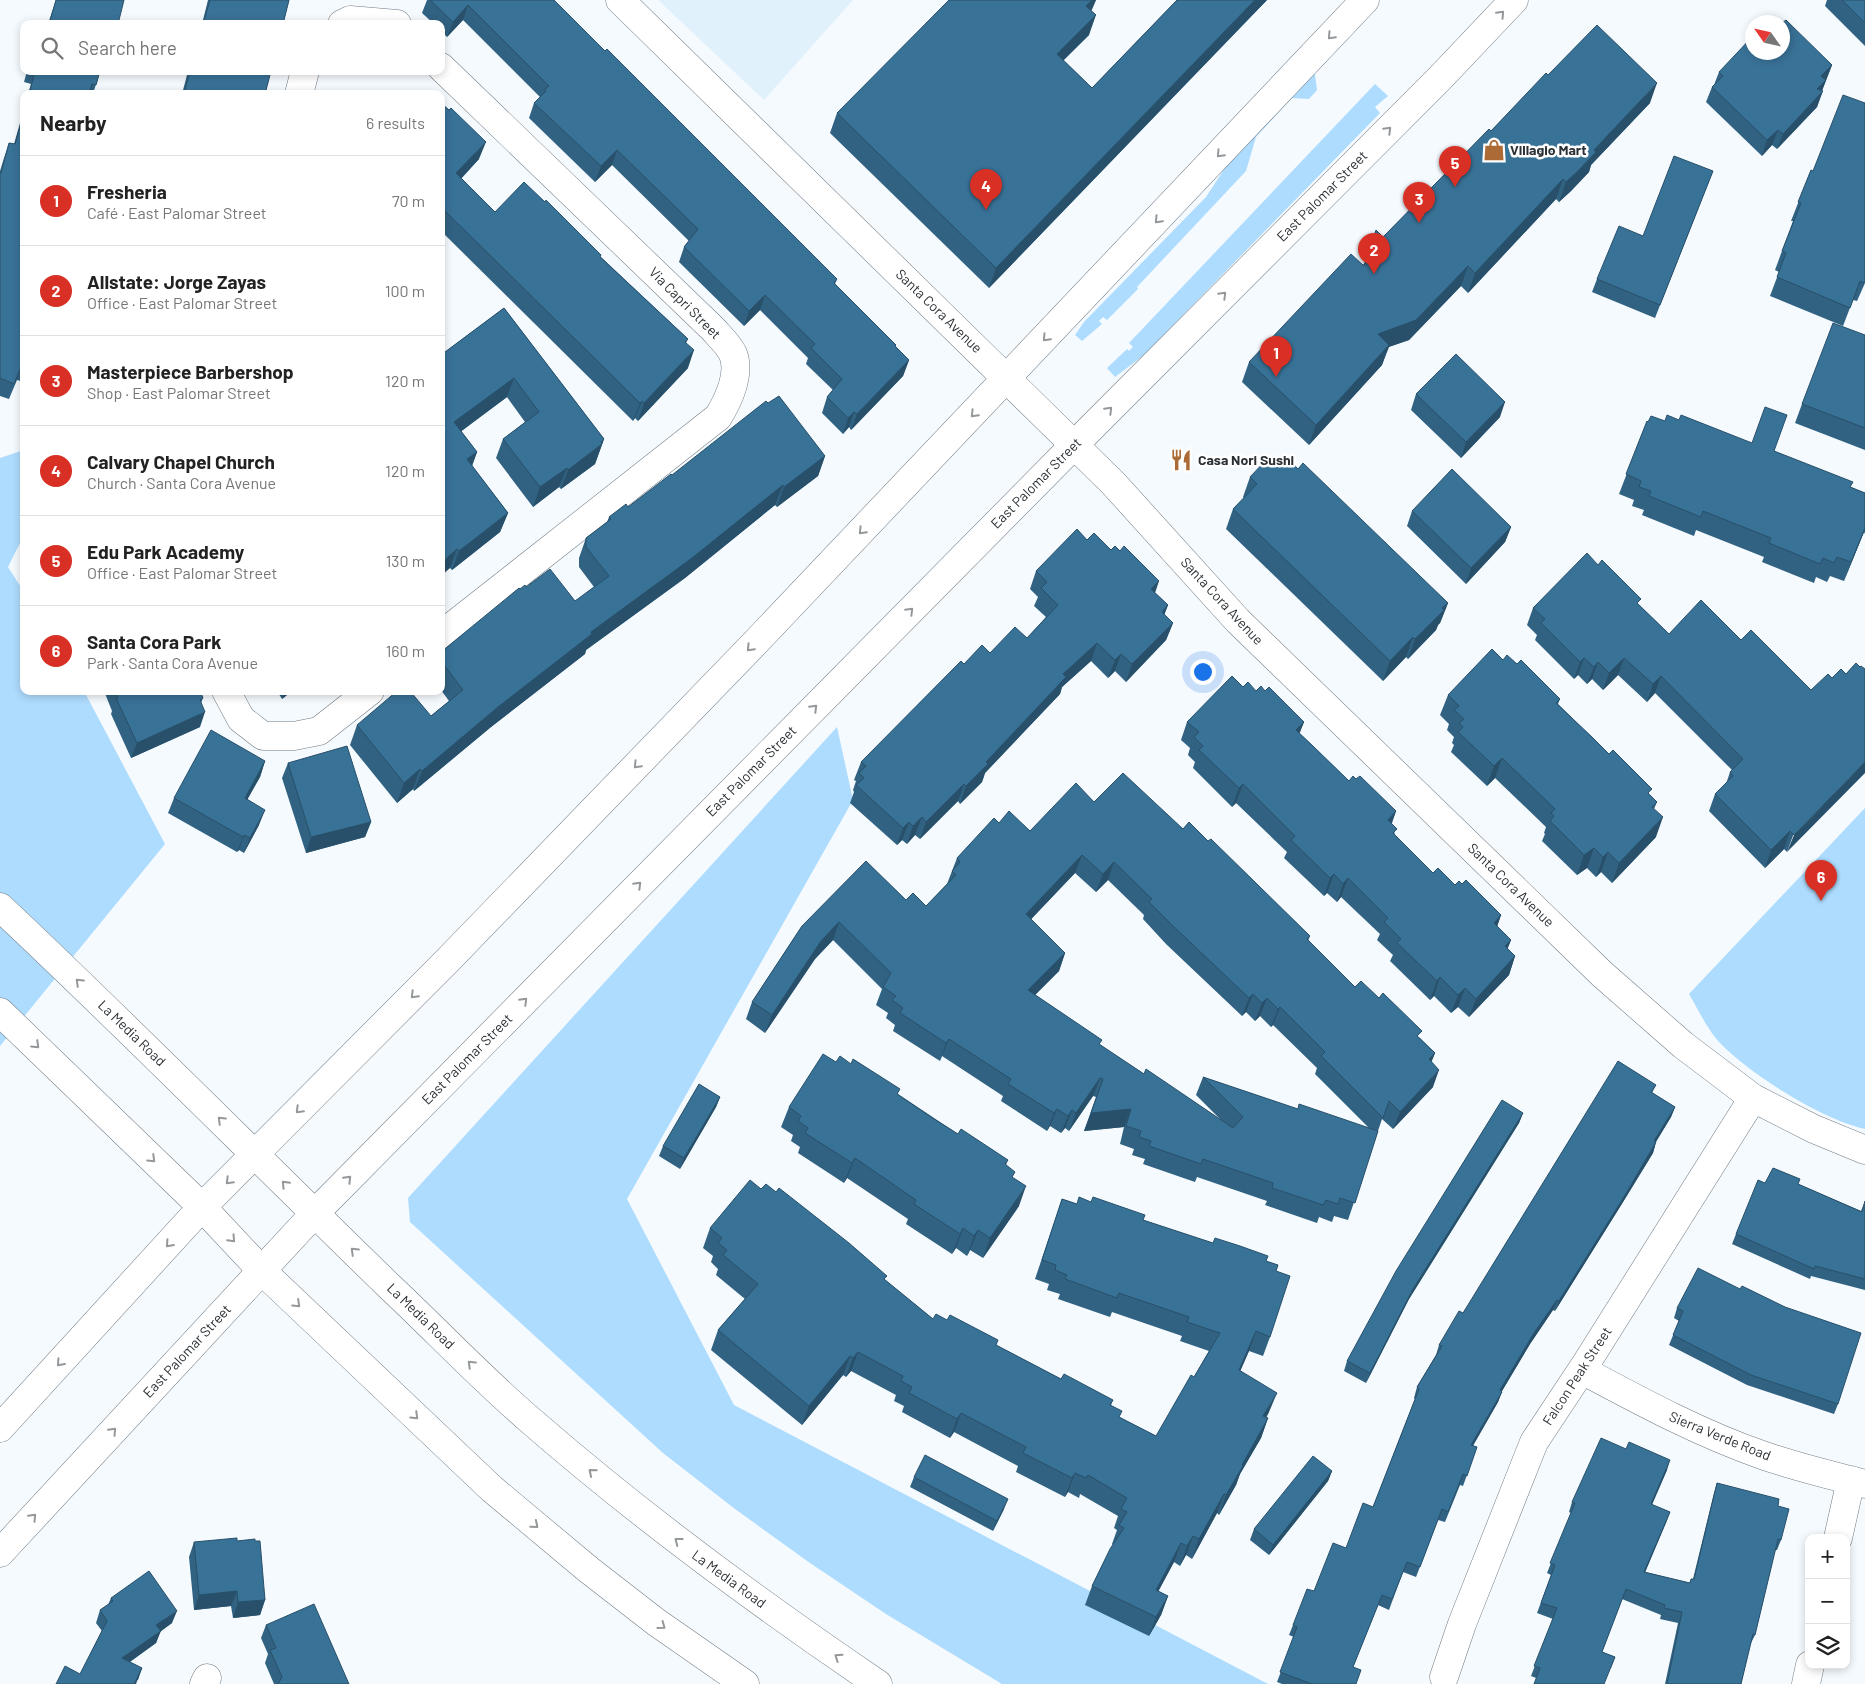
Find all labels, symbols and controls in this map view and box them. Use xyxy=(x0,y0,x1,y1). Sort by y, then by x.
one-way arrow xyxy=(1495,11,1504,20)
north arrow xyxy=(1745,15,1790,60)
search box xyxy=(20,20,445,75)
one-way arrow xyxy=(1328,30,1337,39)
icon: search xyxy=(38,34,66,62)
text: Search here xyxy=(78,36,177,59)
text: Nearby xyxy=(40,110,106,135)
text: 6 results xyxy=(366,113,425,132)
one-way arrow xyxy=(1382,127,1391,136)
shop icon: Villagio Mart xyxy=(1481,137,1507,163)
place label: Villagio Mart xyxy=(1510,141,1587,158)
pin: 5 xyxy=(1439,146,1471,187)
street label: East Palomar Street xyxy=(1273,147,1371,245)
one-way arrow xyxy=(1217,149,1226,158)
pin: 4 xyxy=(970,169,1002,210)
text: Fresheria xyxy=(87,180,167,203)
pin: 3 xyxy=(1403,182,1435,223)
text: 1 xyxy=(53,191,59,210)
text: 70 m xyxy=(392,191,425,210)
text: Café · East Palomar Street xyxy=(87,203,267,222)
one-way arrow xyxy=(1155,214,1164,223)
pin: 2 xyxy=(1358,233,1390,274)
street label: Via Capri Street xyxy=(646,263,725,342)
street label: Santa Cora Avenue xyxy=(893,265,986,356)
text: Allstate: Jorge Zayas xyxy=(87,270,266,293)
text: 2 xyxy=(52,281,60,300)
text: 100 m xyxy=(385,281,425,300)
one-way arrow xyxy=(1217,291,1226,300)
text: Office · East Palomar Street xyxy=(87,293,277,312)
one-way arrow xyxy=(1043,332,1052,341)
pin: 1 xyxy=(1260,336,1292,377)
text: Masterpiece Barbershop xyxy=(87,360,294,383)
text: 3 xyxy=(52,371,60,390)
text: 120 m xyxy=(385,371,425,390)
text: Shop · East Palomar Street xyxy=(87,383,271,402)
one-way arrow xyxy=(1103,407,1112,416)
one-way arrow xyxy=(971,408,980,417)
street label: East Palomar Street xyxy=(987,434,1085,532)
restaurant icon: Casa Nori Sushi xyxy=(1168,447,1194,473)
text: Calvary Chapel Church xyxy=(87,450,275,473)
place label: Casa Nori Sushi xyxy=(1198,451,1294,468)
text: 4 xyxy=(51,461,61,480)
text: 120 m xyxy=(385,461,425,480)
text: Church · Santa Cora Avenue xyxy=(87,473,276,492)
one-way arrow xyxy=(859,525,868,534)
text: Edu Park Academy xyxy=(87,540,244,563)
text: 5 xyxy=(52,551,60,570)
text: 130 m xyxy=(386,551,425,570)
street label: Santa Cora Avenue xyxy=(1177,553,1267,648)
text: Office · East Palomar Street xyxy=(87,563,277,582)
one-way arrow xyxy=(904,607,913,616)
text: Santa Cora Park xyxy=(87,630,221,653)
text: 6 xyxy=(52,641,60,660)
text: 160 m xyxy=(386,641,425,660)
one-way arrow xyxy=(747,643,756,652)
text: Park · Santa Cora Avenue xyxy=(87,653,258,672)
your location xyxy=(1190,659,1216,685)
one-way arrow xyxy=(808,704,817,713)
street label: East Palomar Street xyxy=(702,722,800,820)
one-way arrow xyxy=(634,760,643,769)
street label: Santa Cora Avenue xyxy=(1465,839,1558,930)
pin: 6 xyxy=(1805,860,1837,901)
one-way arrow xyxy=(632,882,641,891)
one-way arrow xyxy=(76,979,85,988)
one-way arrow xyxy=(411,989,420,998)
street label: La Media Road xyxy=(95,996,170,1069)
one-way arrow xyxy=(518,998,527,1007)
street label: East Palomar Street xyxy=(418,1010,516,1108)
one-way arrow xyxy=(30,1039,39,1048)
one-way arrow xyxy=(296,1104,305,1113)
one-way arrow xyxy=(217,1117,226,1126)
one-way arrow xyxy=(146,1153,155,1162)
one-way arrow xyxy=(226,1175,235,1184)
one-way arrow xyxy=(342,1176,351,1185)
one-way arrow xyxy=(282,1180,291,1189)
one-way arrow xyxy=(226,1233,235,1242)
one-way arrow xyxy=(166,1238,175,1247)
one-way arrow xyxy=(351,1248,360,1257)
street label: La Media Road xyxy=(384,1279,459,1352)
one-way arrow xyxy=(291,1298,300,1307)
street label: East Palomar Street xyxy=(139,1300,234,1401)
street label: Falcon Peak Street xyxy=(1538,1323,1615,1428)
one-way arrow xyxy=(56,1358,65,1367)
one-way arrow xyxy=(468,1361,477,1370)
street label: Sierra Verde Road xyxy=(1667,1407,1774,1464)
one-way arrow xyxy=(409,1410,418,1419)
one-way arrow xyxy=(107,1428,116,1437)
one-way arrow xyxy=(589,1470,598,1478)
one-way arrow xyxy=(27,1514,36,1523)
one-way arrow xyxy=(529,1519,538,1527)
map controls xyxy=(1805,1534,1850,1669)
button: + xyxy=(1805,1534,1850,1579)
one-way arrow xyxy=(674,1538,684,1547)
street label: La Media Road xyxy=(689,1546,770,1611)
button: − xyxy=(1805,1579,1850,1624)
one-way arrow xyxy=(656,1620,666,1629)
button: layers xyxy=(1805,1624,1850,1669)
one-way arrow xyxy=(834,1654,843,1663)

